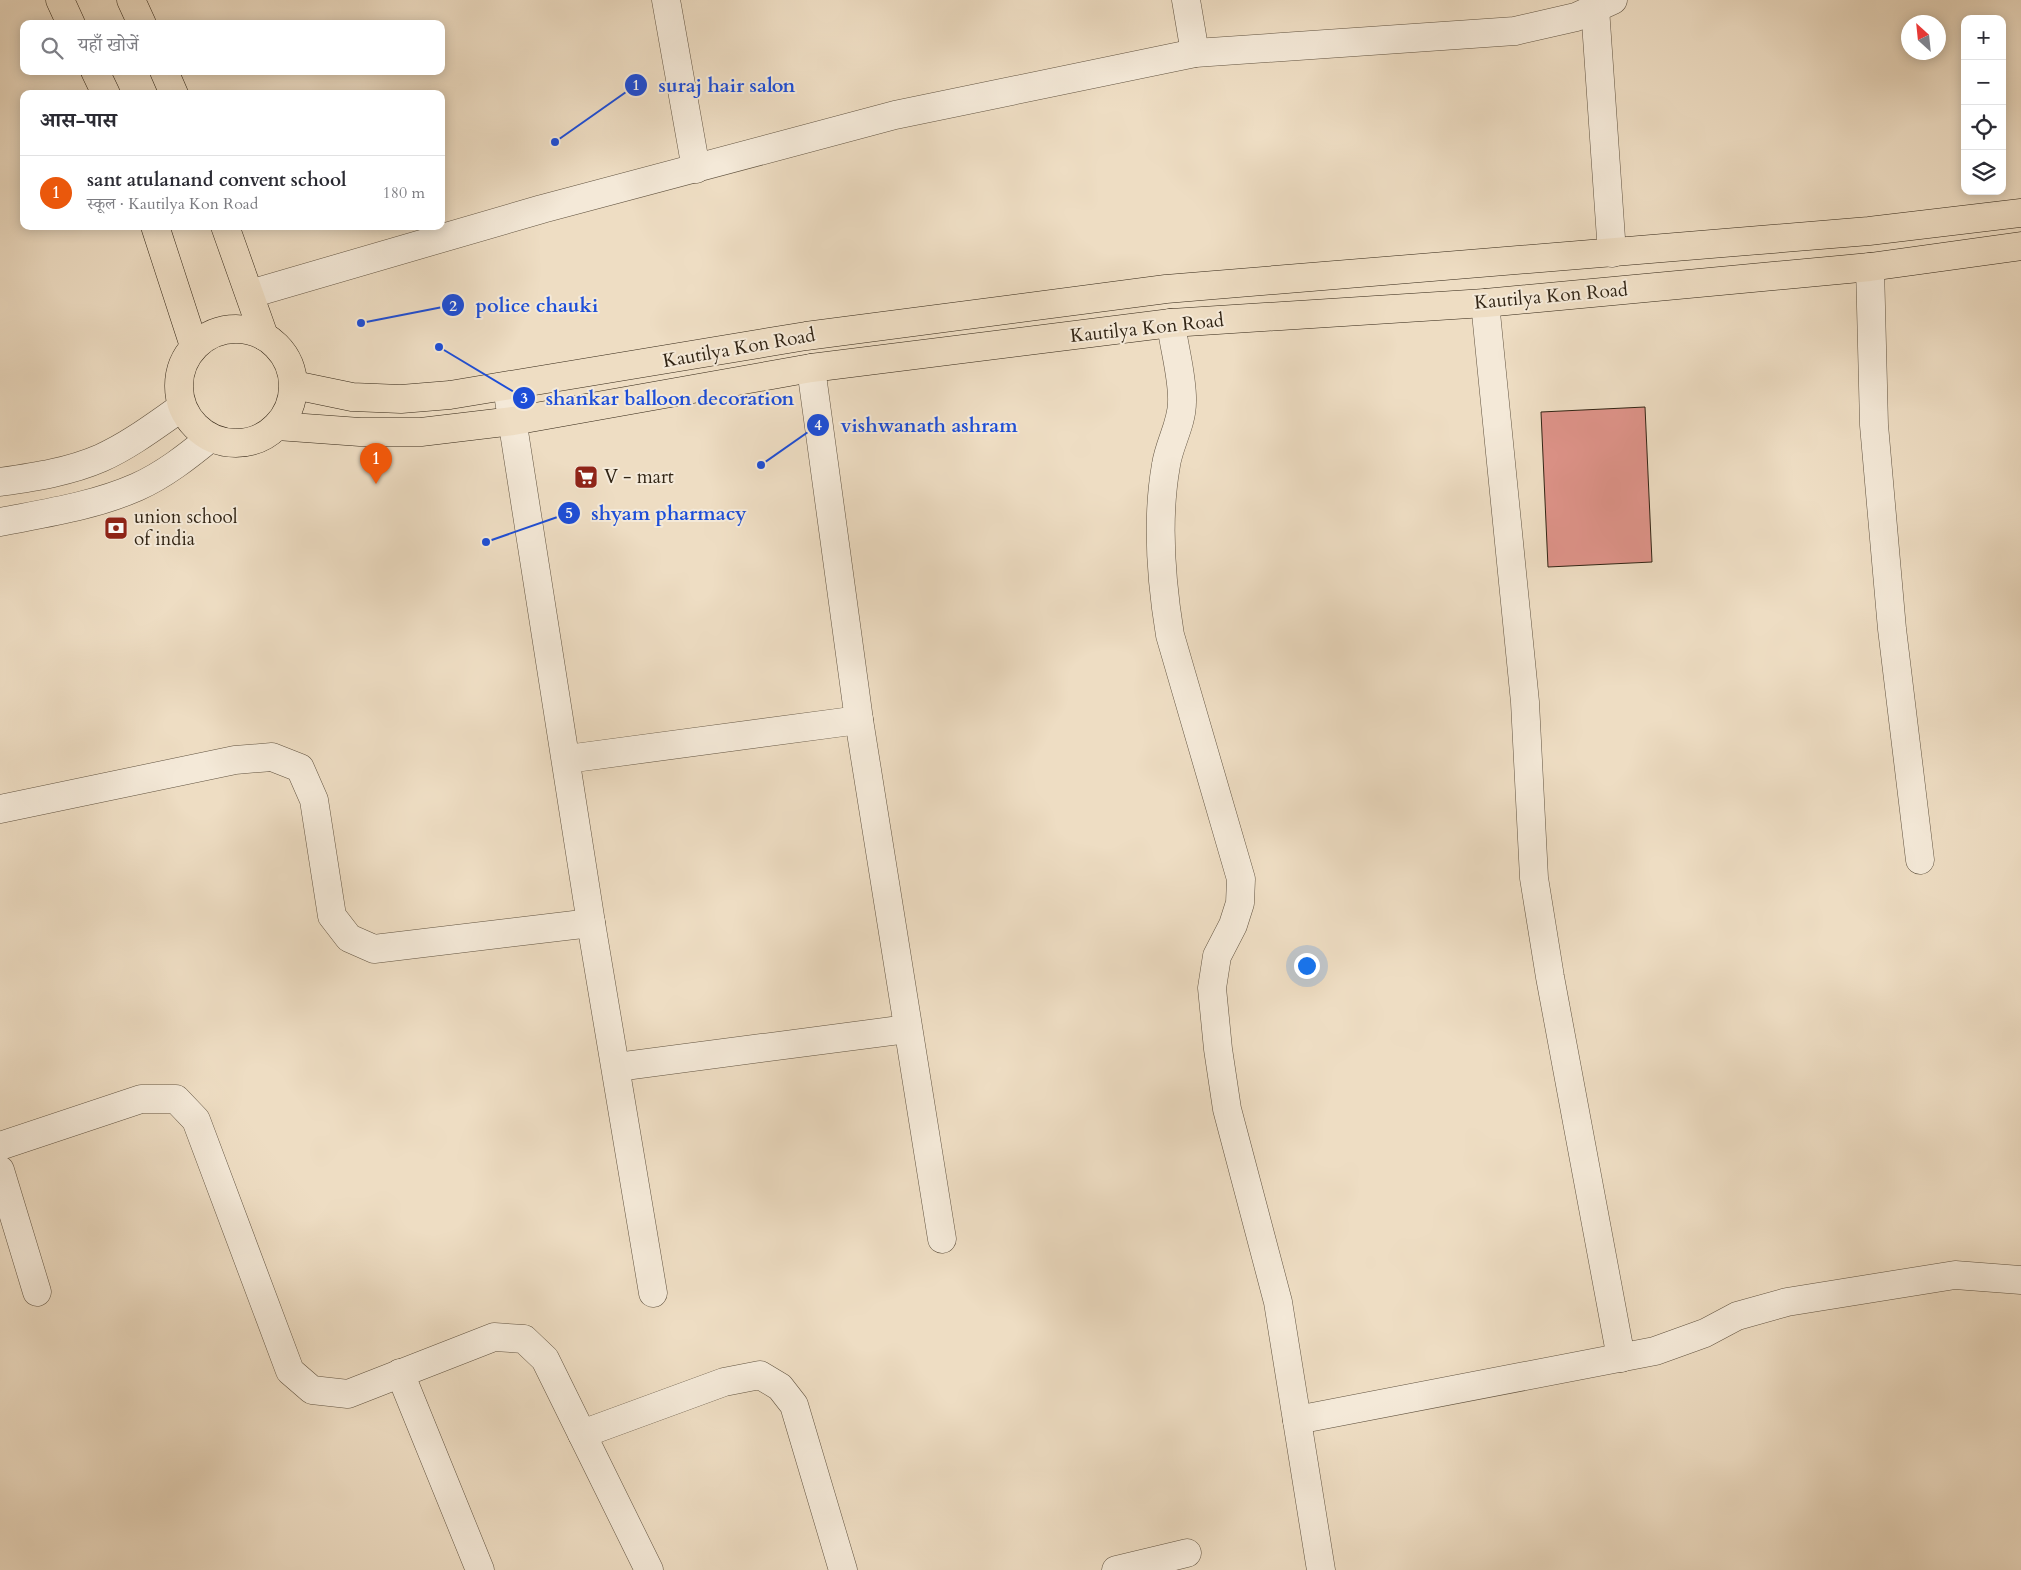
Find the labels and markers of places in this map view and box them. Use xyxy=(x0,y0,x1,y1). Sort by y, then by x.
callout: suraj hair salon xyxy=(624,68,806,103)
callout: police chauki xyxy=(441,288,608,323)
callout: shankar balloon decoration xyxy=(511,381,805,416)
callout: vishwanath ashram xyxy=(805,407,1027,442)
pin: 1 xyxy=(360,443,392,484)
supermarket icon: V - mart xyxy=(573,464,599,490)
place label: V - mart xyxy=(604,464,674,490)
callout: shyam pharmacy xyxy=(556,495,756,530)
place label: union school of india xyxy=(134,504,238,552)
bank icon: union school of india xyxy=(103,515,129,541)

